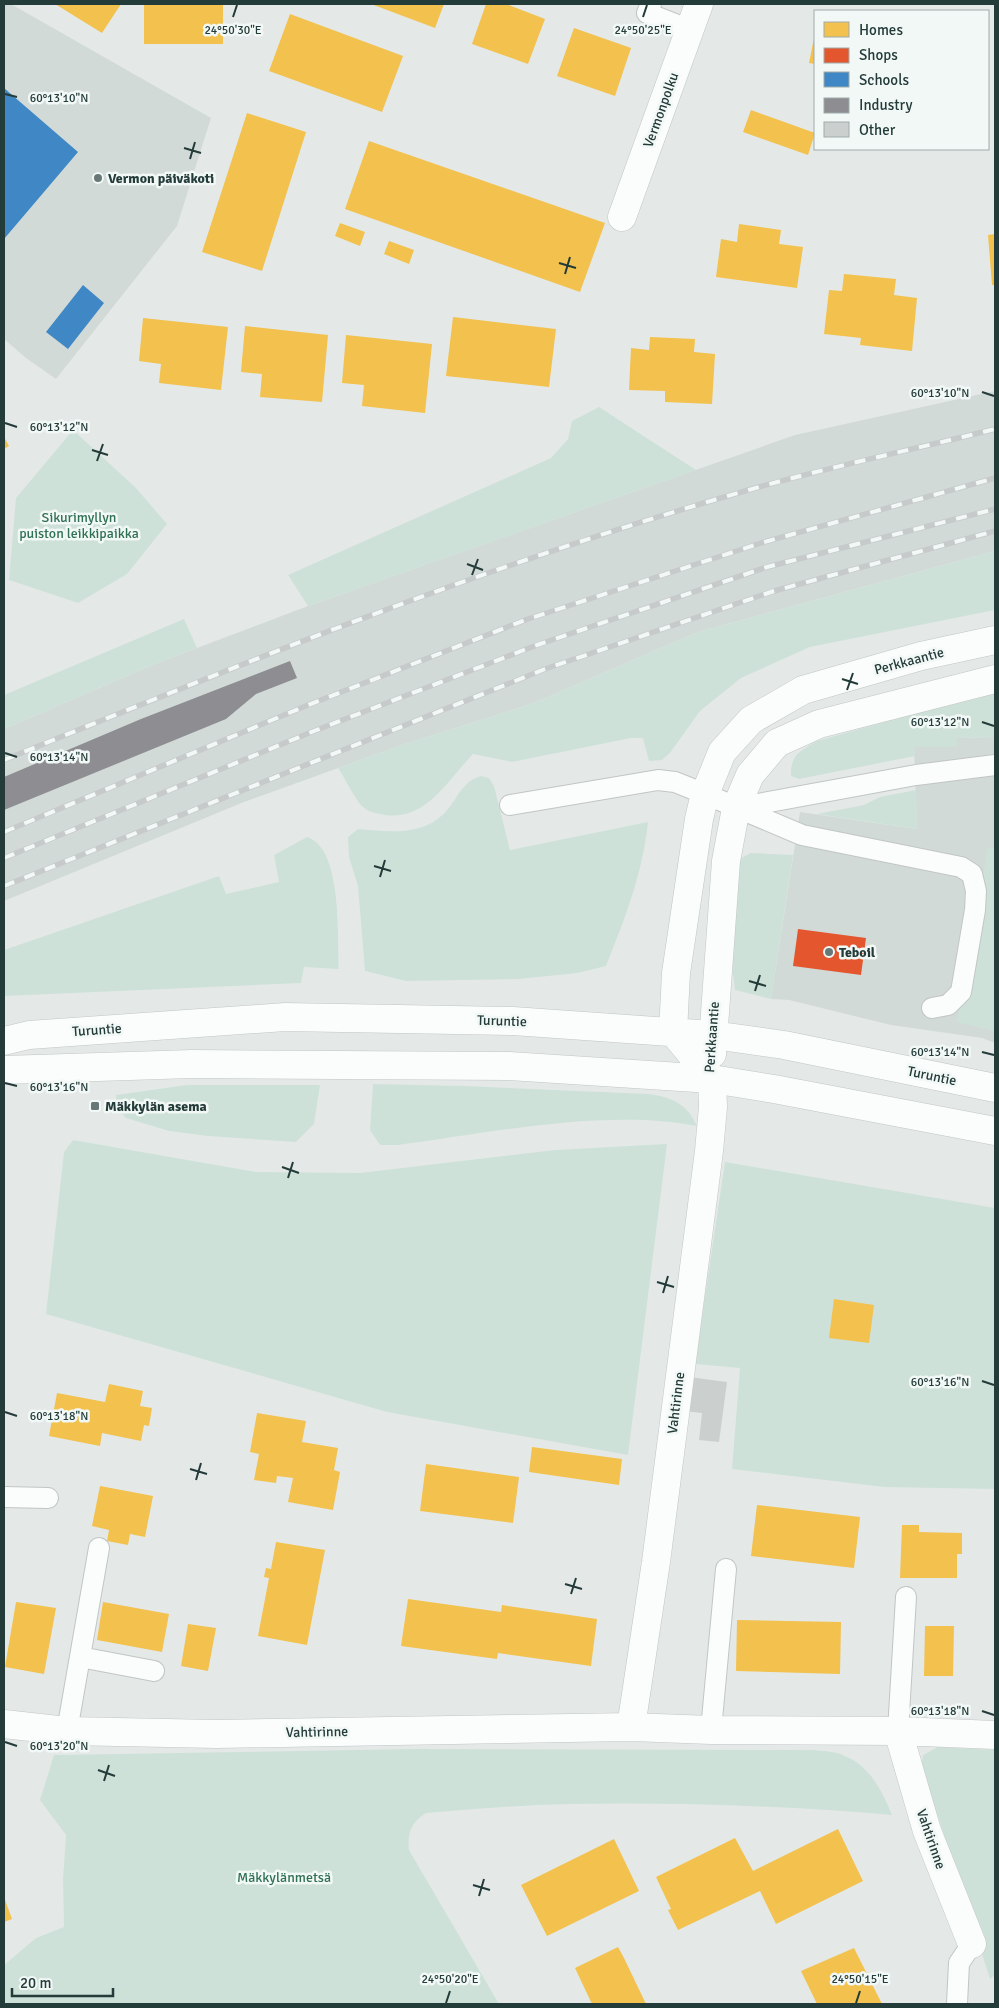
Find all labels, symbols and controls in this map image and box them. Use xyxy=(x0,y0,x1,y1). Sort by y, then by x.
legend xyxy=(814,10,989,150)
text: Homes xyxy=(859,21,903,39)
text: 24°50'30"E xyxy=(204,23,262,38)
text: 24°50'25"E xyxy=(614,23,672,38)
text: Shops xyxy=(859,46,898,64)
street label: Vermonpolku xyxy=(640,70,682,150)
text: Schools xyxy=(859,71,910,89)
text: 60°13'10"N xyxy=(30,91,88,106)
text: Industry xyxy=(859,96,912,114)
text: Other xyxy=(859,121,896,139)
place label: Vermon päiväkoti xyxy=(108,170,214,187)
marker: Vermon päiväkoti xyxy=(92,172,104,184)
text: 60°13'10"N xyxy=(911,386,969,401)
text: 60°13'12"N xyxy=(30,420,88,435)
park label: Sikurimyllyn puiston leikkipaikka xyxy=(19,509,139,542)
street label: Perkkaantie xyxy=(872,644,946,678)
text: 60°13'12"N xyxy=(911,715,969,730)
text: 60°13'14"N xyxy=(30,750,88,765)
place label: Teboil xyxy=(839,944,876,961)
marker: Teboil xyxy=(823,946,835,958)
street label: Perkkaantie xyxy=(701,1001,723,1073)
street label: Turuntie xyxy=(477,1012,527,1030)
street label: Turuntie xyxy=(72,1020,122,1040)
text: 60°13'14"N xyxy=(911,1045,969,1060)
street label: Turuntie xyxy=(906,1063,958,1089)
text: 60°13'16"N xyxy=(30,1080,88,1095)
place label: Mäkkylän asema xyxy=(105,1098,207,1115)
marker: Mäkkylän asema xyxy=(89,1100,101,1112)
street label: Vahtirinne xyxy=(664,1371,688,1435)
text: 60°13'16"N xyxy=(911,1375,969,1390)
text: 60°13'18"N xyxy=(30,1409,88,1424)
text: 60°13'18"N xyxy=(911,1704,969,1719)
street label: Vahtirinne xyxy=(286,1723,348,1741)
text: 60°13'20"N xyxy=(30,1739,88,1754)
street label: Vahtirinne xyxy=(913,1807,949,1871)
park label: Mäkkylänmetsä xyxy=(237,1869,331,1886)
scale bar xyxy=(12,1966,114,1998)
text: 24°50'20"E xyxy=(421,1972,479,1987)
text: 24°50'15"E xyxy=(831,1972,889,1987)
text: 20 m xyxy=(20,1974,51,1992)

